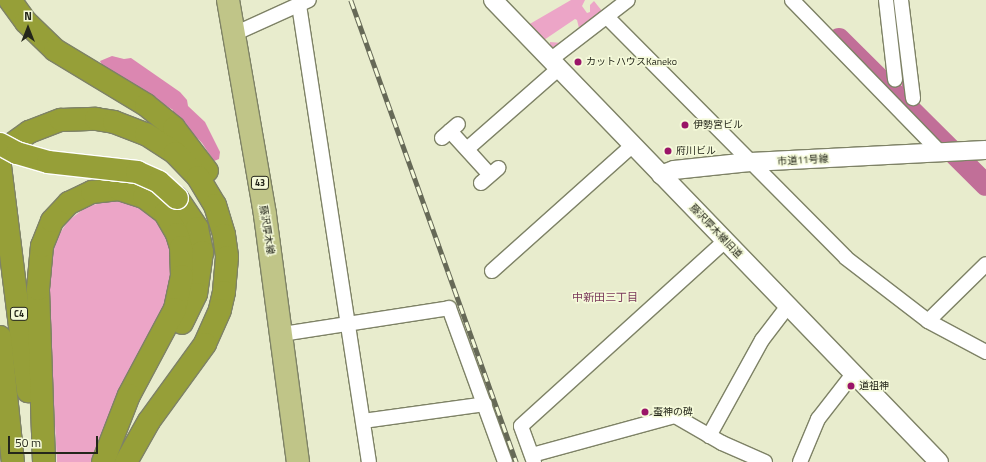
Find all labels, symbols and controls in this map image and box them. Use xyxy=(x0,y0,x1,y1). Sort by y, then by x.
north arrow xyxy=(8,8,48,48)
text: N xyxy=(24,8,32,24)
place label: カットハウスKaneko xyxy=(586,56,677,68)
marker: カットハウスKaneko xyxy=(573,57,583,67)
place label: 伊勢宮ビル xyxy=(693,119,743,131)
marker: 伊勢宮ビル xyxy=(680,120,690,130)
place label: 府川ビル xyxy=(676,145,716,157)
marker: 府川ビル xyxy=(663,146,673,156)
street label: 市道11号線 xyxy=(777,153,829,167)
road number: 43 xyxy=(250,176,270,190)
street label: 藤沢厚木線旧道 xyxy=(687,202,745,260)
street label: 藤沢厚木線 xyxy=(257,204,277,256)
district label: 中新田三丁目 xyxy=(572,290,638,304)
road number: C4 xyxy=(10,307,28,321)
place label: 道祖神 xyxy=(859,380,889,392)
marker: 道祖神 xyxy=(846,381,856,391)
place label: 蚕神の碑 xyxy=(653,406,693,418)
marker: 蚕神の碑 xyxy=(640,407,650,417)
scale bar xyxy=(10,428,100,454)
text: 50 m xyxy=(15,433,41,452)

